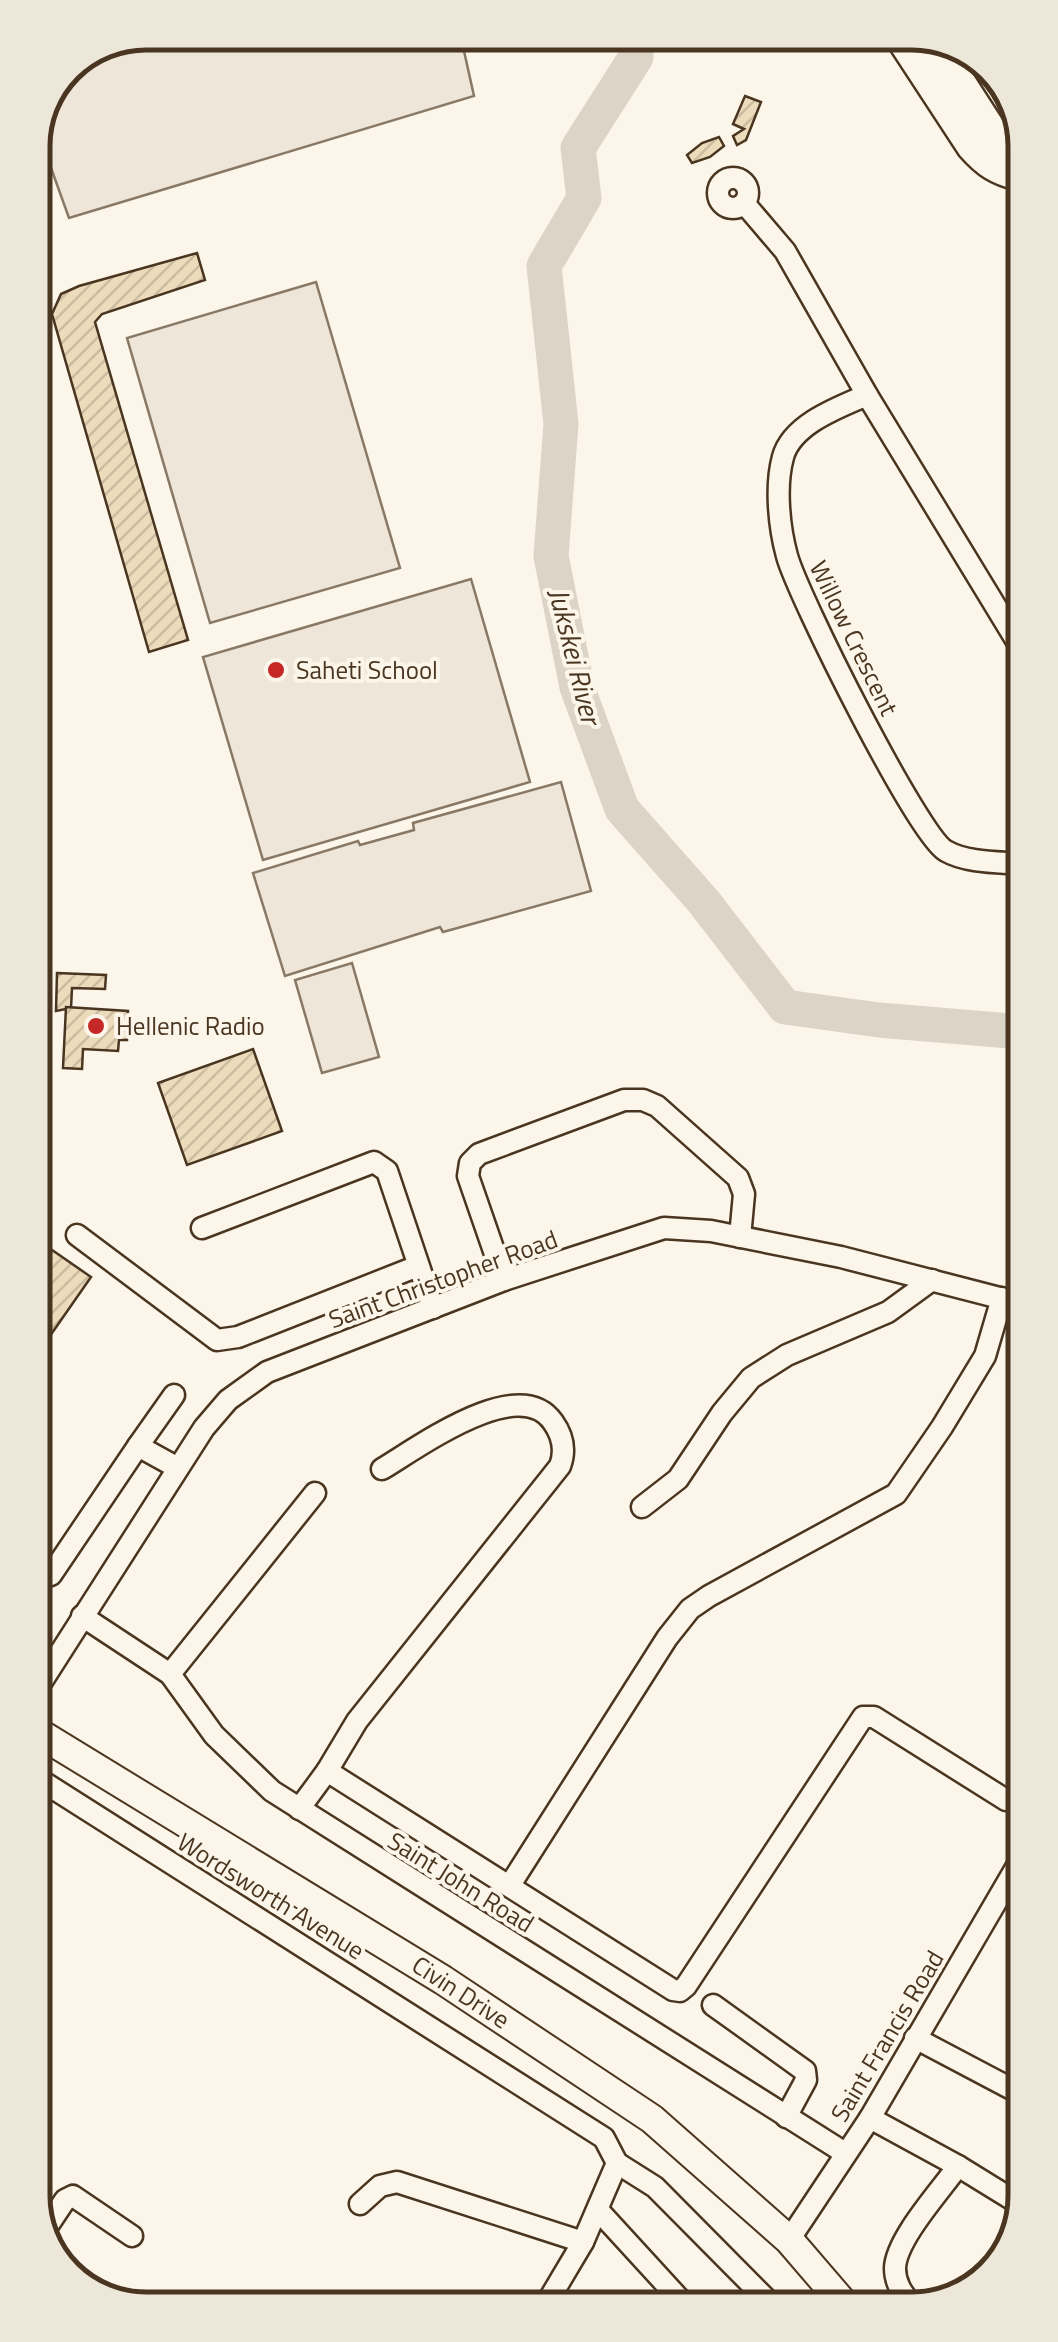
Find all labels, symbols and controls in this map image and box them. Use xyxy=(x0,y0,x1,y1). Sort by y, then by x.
street label: Willow Crescent xyxy=(800,554,908,722)
water label: Jukskei River xyxy=(538,584,614,731)
place label: Saheti School xyxy=(296,651,438,689)
marker: Saheti School xyxy=(265,659,287,681)
place label: Hellenic Radio xyxy=(116,1007,265,1045)
marker: Hellenic Radio xyxy=(85,1015,107,1037)
street label: Saint Christopher Road xyxy=(323,1220,563,1338)
street label: Saint John Road xyxy=(381,1822,541,1942)
street label: Wordsworth Avenue xyxy=(170,1823,372,1969)
street label: Saint Francis Road xyxy=(821,1943,953,2129)
street label: Civin Drive xyxy=(404,1946,518,2038)

